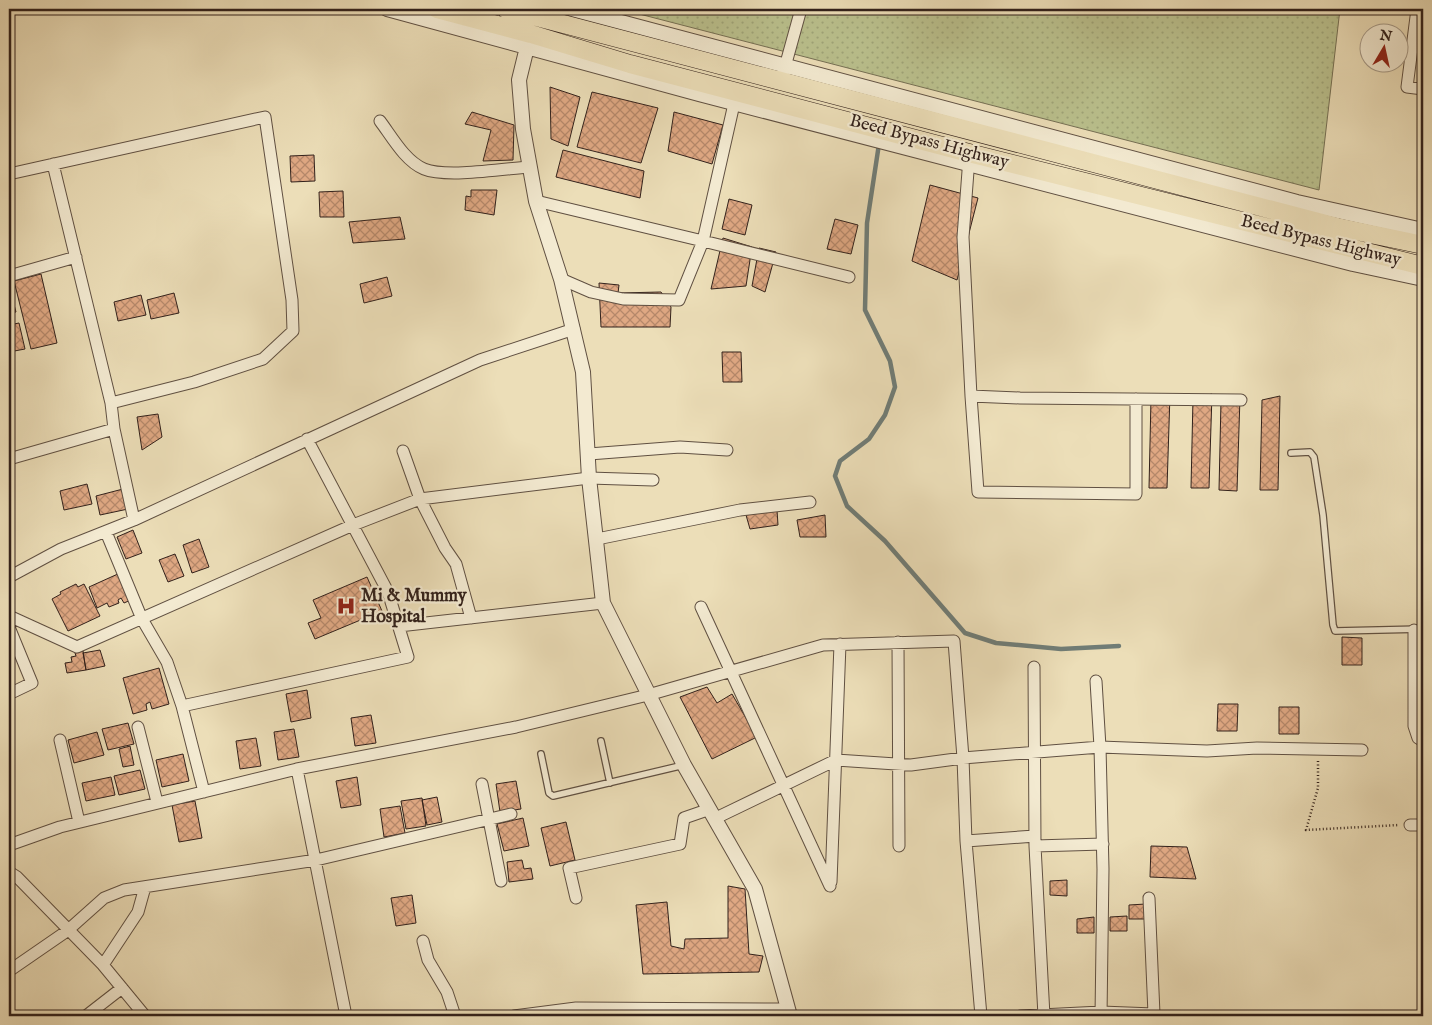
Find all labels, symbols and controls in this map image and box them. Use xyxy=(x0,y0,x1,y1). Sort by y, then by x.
north arrow xyxy=(1360,22,1410,72)
text: N xyxy=(1377,26,1393,46)
street label: Beed Bypass Highway xyxy=(847,110,1012,174)
street label: Beed Bypass Highway xyxy=(1238,210,1404,272)
place label: Mi & Mummy Hospital xyxy=(361,585,468,629)
hospital icon: Mi & Mummy Hospital xyxy=(335,595,357,617)

